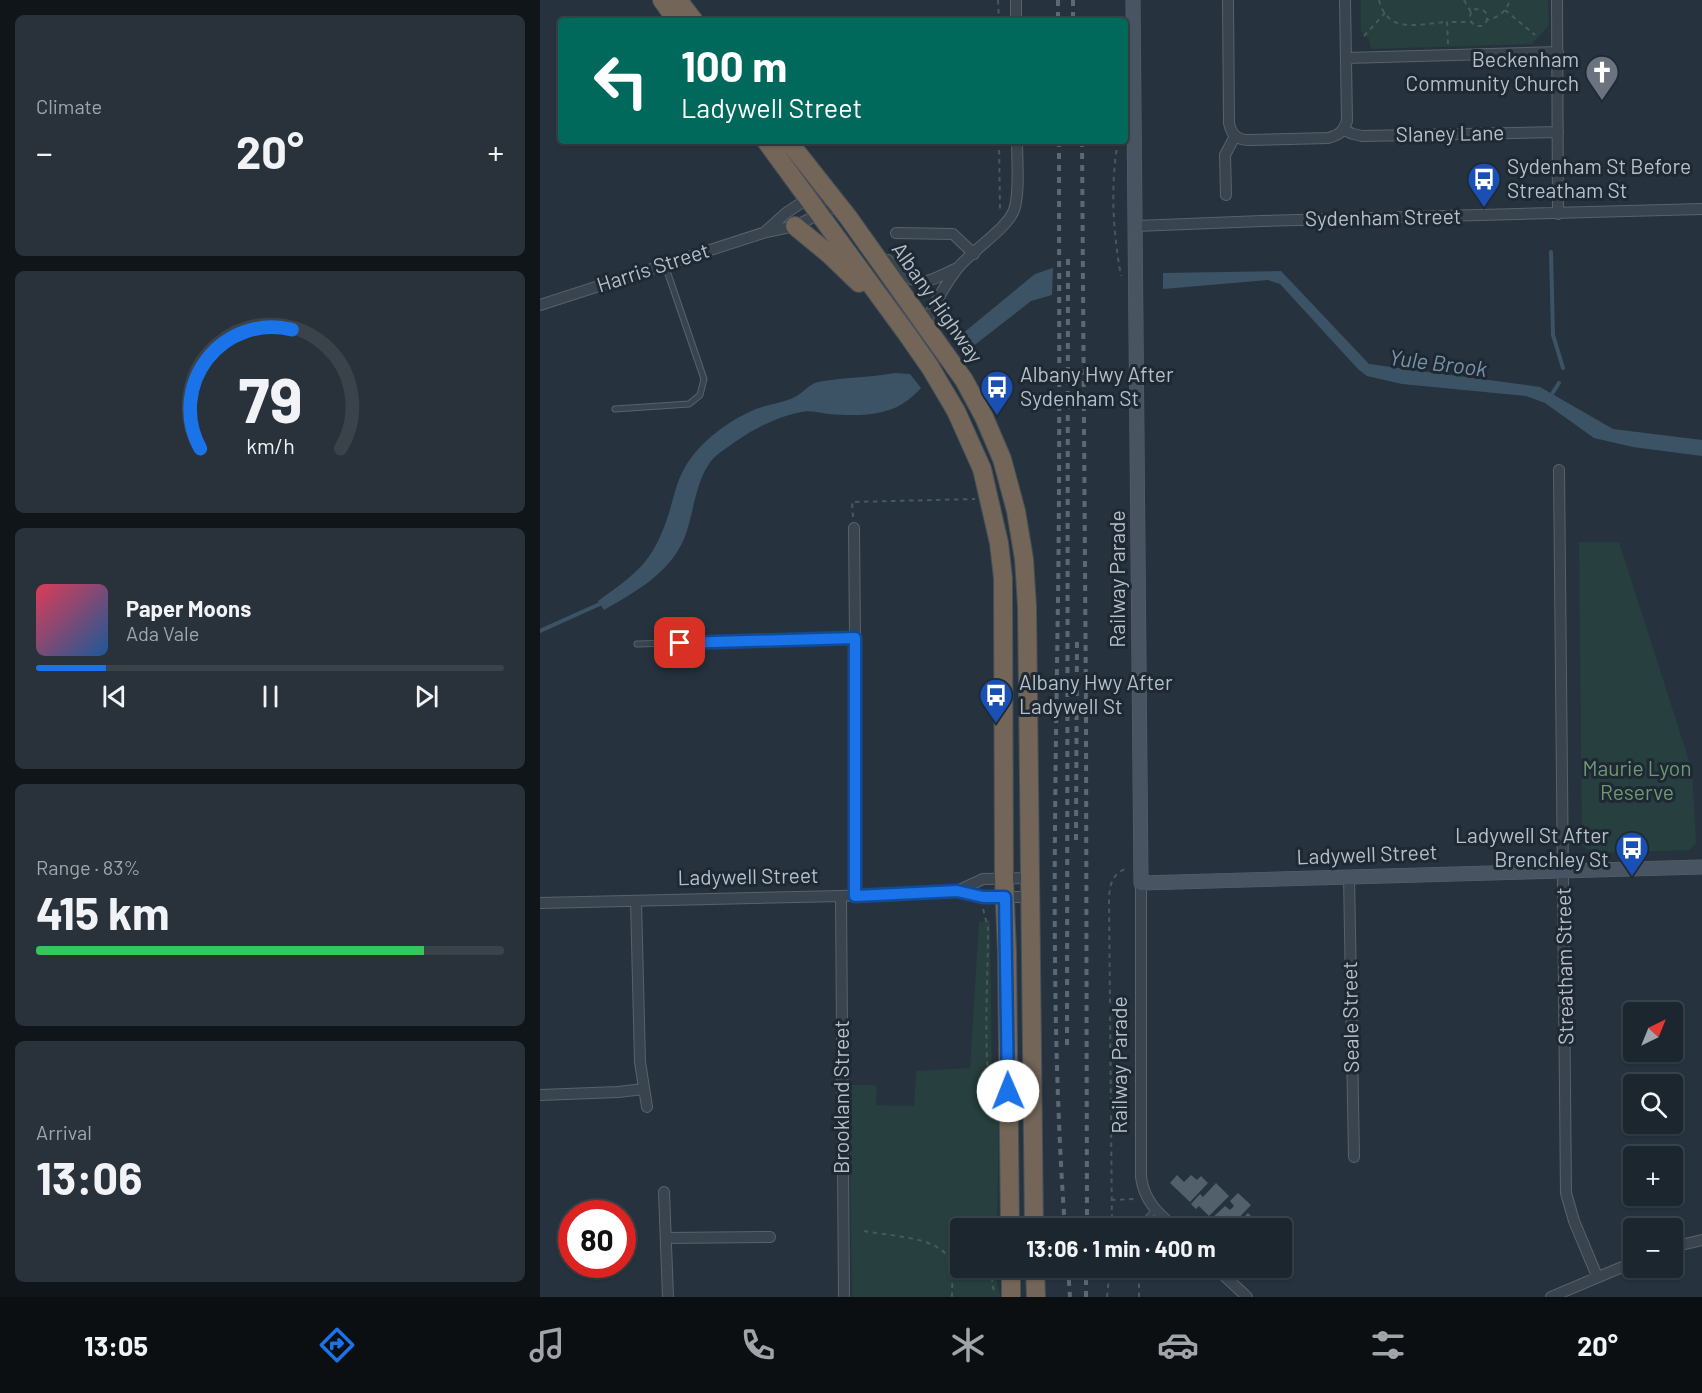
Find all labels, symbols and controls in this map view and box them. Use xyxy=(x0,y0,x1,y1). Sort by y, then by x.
text: 100 m xyxy=(681,40,787,90)
icon: left xyxy=(582,42,660,120)
place label: Beckenham Community Church xyxy=(1406,46,1579,95)
church icon: Beckenham Community Church xyxy=(1584,54,1620,101)
text: Ladywell Street xyxy=(681,91,862,123)
text: Climate xyxy=(36,94,102,118)
street label: Slaney Lane xyxy=(1395,119,1505,146)
text: 20° xyxy=(236,124,304,178)
text: − xyxy=(36,132,53,172)
text: + xyxy=(488,132,504,172)
place label: Sydenham St Before Streatham St xyxy=(1507,153,1691,202)
bus stop icon: Sydenham St Before Streatham St xyxy=(1466,161,1502,208)
street label: Sydenham Street xyxy=(1305,203,1461,230)
street label: Harris Street xyxy=(593,237,712,297)
street label: Albany Highway xyxy=(887,237,989,368)
water label: Yule Brook xyxy=(1388,343,1489,381)
text: 79 xyxy=(238,361,302,435)
place label: Albany Hwy After Sydenham St xyxy=(1020,361,1174,410)
bus stop icon: Albany Hwy After Sydenham St xyxy=(979,369,1015,416)
text: km/h xyxy=(246,434,294,459)
street label: Railway Parade xyxy=(1104,510,1129,648)
text: Paper Moons xyxy=(126,595,251,621)
pin xyxy=(654,617,705,668)
text: Ada Vale xyxy=(126,621,199,645)
icon: arrive xyxy=(663,626,696,659)
place label: Albany Hwy After Ladywell St xyxy=(1019,669,1173,718)
bus stop icon: Albany Hwy After Ladywell St xyxy=(978,677,1014,724)
icon: previous xyxy=(98,680,131,713)
icon: pause xyxy=(254,680,287,713)
icon: next xyxy=(410,680,443,713)
park label: Maurie Lyon Reserve xyxy=(1582,755,1692,804)
place label: Ladywell St After Brenchley St xyxy=(1455,822,1609,871)
bus stop icon: Ladywell St After Brenchley St xyxy=(1614,830,1650,877)
street label: Ladywell Street xyxy=(1296,839,1438,868)
text: Range · 83% xyxy=(36,855,140,879)
street label: Ladywell Street xyxy=(677,862,819,889)
text: 415 km xyxy=(36,885,170,939)
street label: Streatham Street xyxy=(1550,887,1577,1045)
street label: Seale Street xyxy=(1336,961,1363,1073)
street label: Railway Parade xyxy=(1106,996,1131,1134)
north arrow xyxy=(1623,1002,1683,1062)
map controls xyxy=(1623,1002,1683,1278)
street label: Brookland Street xyxy=(828,1020,853,1174)
position arrow xyxy=(976,1059,1040,1123)
button: search xyxy=(1623,1074,1683,1134)
text: Arrival xyxy=(36,1120,92,1144)
button: + xyxy=(1623,1146,1683,1206)
text: 13:06 xyxy=(36,1150,142,1204)
speed limit sign: 80 xyxy=(558,1200,636,1278)
button: − xyxy=(1623,1218,1683,1278)
text: 13:06 · 1 min · 400 m xyxy=(1026,1235,1216,1261)
icon: directions xyxy=(316,1324,358,1366)
icon: music xyxy=(526,1324,568,1366)
icon: phone xyxy=(737,1324,779,1366)
icon: climate xyxy=(947,1324,989,1366)
icon: car xyxy=(1157,1324,1199,1366)
icon: filters xyxy=(1367,1324,1409,1366)
text: 13:05 xyxy=(84,1329,148,1361)
text: 20° xyxy=(1577,1329,1618,1361)

